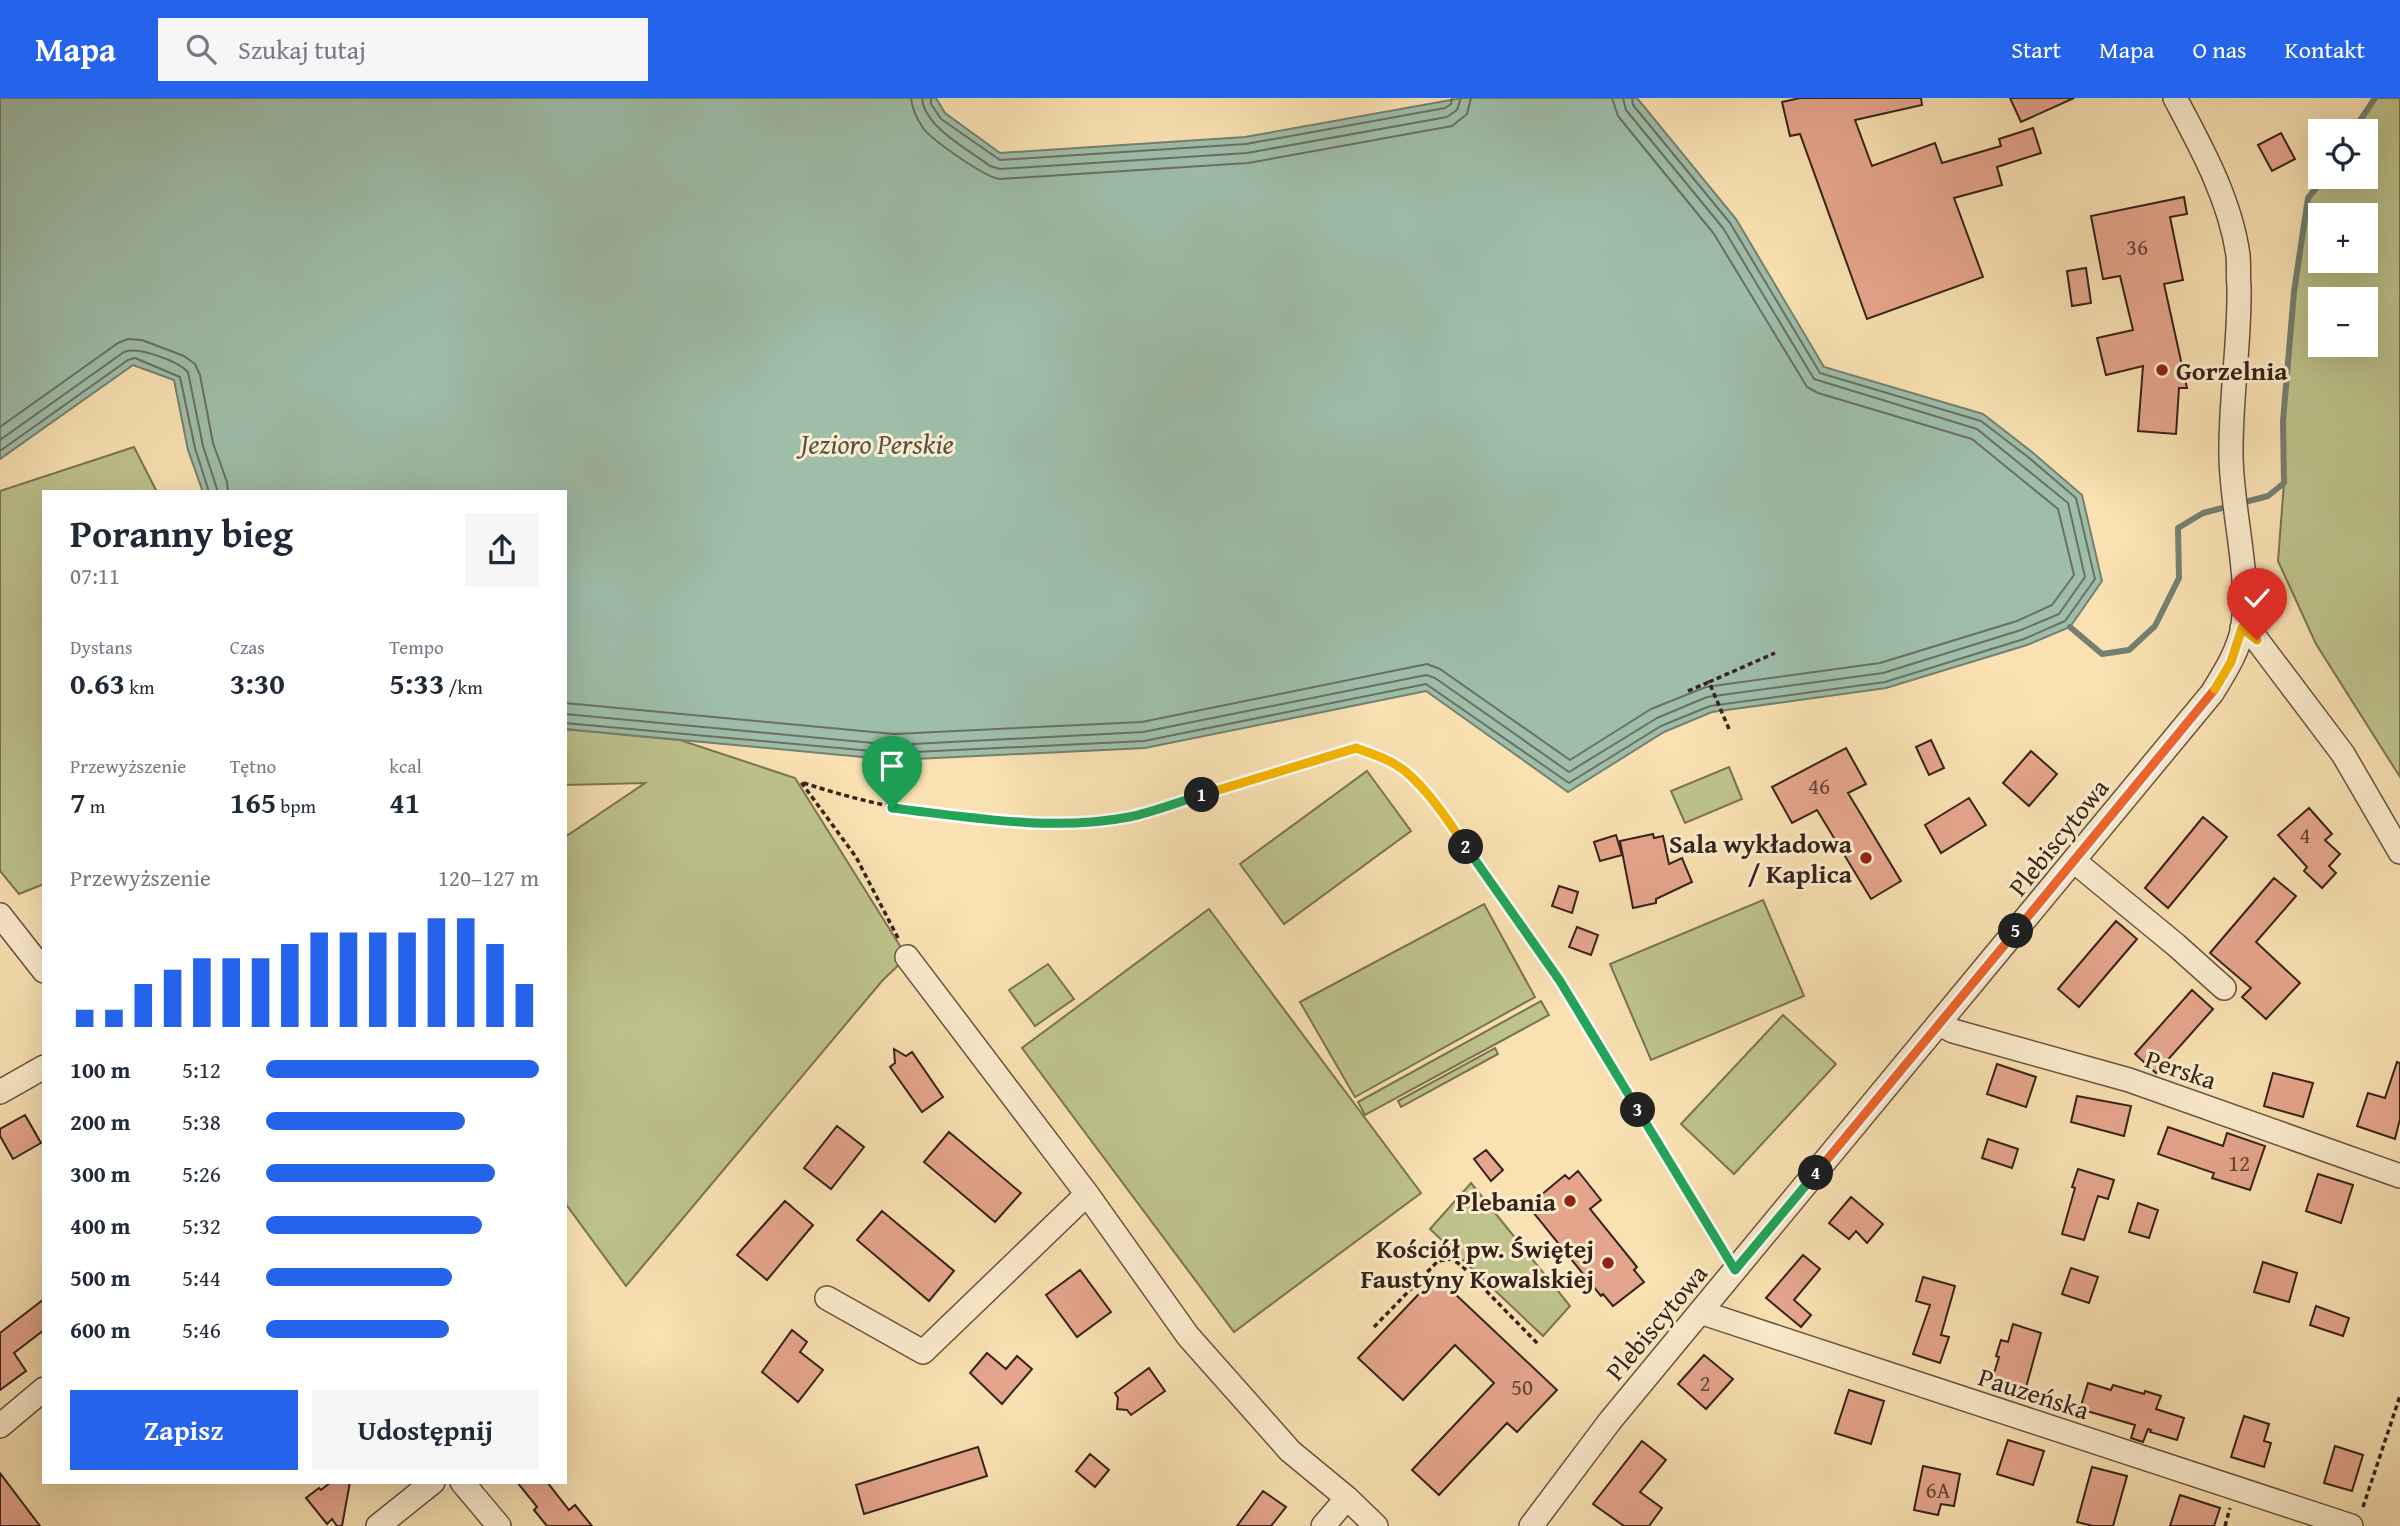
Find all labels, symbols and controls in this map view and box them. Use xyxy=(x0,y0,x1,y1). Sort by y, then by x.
search box xyxy=(158,18,648,81)
text: Mapa xyxy=(35,25,116,73)
icon: search xyxy=(182,30,220,68)
text: Szukaj tutaj xyxy=(238,30,366,69)
text: Start xyxy=(2011,32,2061,67)
text: Mapa xyxy=(2099,32,2154,67)
text: O nas xyxy=(2192,32,2247,67)
text: Kontakt xyxy=(2285,32,2365,67)
map controls xyxy=(2308,119,2378,357)
button: locate xyxy=(2308,119,2378,189)
button: + xyxy=(2308,203,2378,273)
house number: 36 xyxy=(2126,230,2148,263)
button: − xyxy=(2308,287,2378,357)
place label: Gorzelnia xyxy=(2176,351,2288,390)
marker: Gorzelnia xyxy=(2154,362,2170,378)
water label: Jezioro Perskie xyxy=(796,423,954,464)
text: Poranny bieg xyxy=(70,505,293,561)
button: share xyxy=(465,513,539,587)
text: 07:11 xyxy=(70,559,120,592)
pin xyxy=(2227,568,2287,640)
icon: check xyxy=(2238,579,2276,617)
text: Dystans xyxy=(70,633,132,661)
text: Czas xyxy=(230,633,265,661)
text: Tempo xyxy=(389,633,444,661)
text: 0.63 xyxy=(70,661,125,705)
text: 3:30 xyxy=(230,661,285,705)
text: 5:33 xyxy=(389,661,444,705)
text: km xyxy=(125,673,154,701)
text: /km xyxy=(444,673,483,701)
pin xyxy=(862,736,922,808)
icon: arrive xyxy=(873,747,911,785)
text: Przewyższenie xyxy=(70,752,186,780)
text: Tętno xyxy=(230,752,276,780)
text: kcal xyxy=(389,752,422,780)
house number: 46 xyxy=(1808,769,1830,802)
street label: Plebiscytowa xyxy=(1998,769,2118,904)
pin: 1 xyxy=(1184,778,1220,812)
text: 7 xyxy=(70,780,86,824)
text: 165 xyxy=(230,780,276,824)
text: 41 xyxy=(389,780,420,824)
text: 1 xyxy=(1197,780,1206,808)
text: m xyxy=(86,792,105,820)
text: bpm xyxy=(276,792,316,820)
house number: 4 xyxy=(2299,818,2311,851)
place label: Sala wykładowa / Kaplica xyxy=(1669,824,1853,893)
pin: 2 xyxy=(1448,830,1484,864)
text: 2 xyxy=(1461,832,1470,860)
marker: Sala wykładowa / Kaplica xyxy=(1858,850,1874,866)
text: Przewyższenie xyxy=(70,861,211,894)
text: 120–127 m xyxy=(438,861,539,894)
pin: 5 xyxy=(1998,914,2034,948)
text: 5 xyxy=(2011,916,2020,944)
street label: Perska xyxy=(2140,1039,2222,1100)
text: 100 m xyxy=(70,1053,131,1086)
text: 5:12 xyxy=(182,1053,221,1086)
pin: 3 xyxy=(1620,1093,1656,1128)
text: 3 xyxy=(1633,1095,1642,1123)
text: 200 m xyxy=(70,1105,131,1138)
text: 5:38 xyxy=(182,1105,221,1138)
house number: 12 xyxy=(2228,1146,2250,1179)
pin: 4 xyxy=(1798,1156,1834,1190)
text: 300 m xyxy=(70,1157,131,1190)
text: 5:26 xyxy=(182,1157,221,1190)
text: 4 xyxy=(1811,1158,1820,1186)
place label: Plebania xyxy=(1456,1182,1557,1221)
marker: Plebania xyxy=(1562,1193,1578,1209)
text: 400 m xyxy=(70,1209,131,1242)
text: 5:32 xyxy=(182,1209,221,1242)
place label: Kościół pw. Świętej Faustyny Kowalskiej xyxy=(1360,1229,1594,1298)
street label: Plebiscytowa xyxy=(1596,1255,1717,1389)
marker: Kościół pw. Świętej Faustyny Kowalskiej xyxy=(1600,1255,1616,1271)
text: 500 m xyxy=(70,1261,131,1294)
text: 5:44 xyxy=(182,1261,221,1294)
text: 600 m xyxy=(70,1313,131,1346)
text: 5:46 xyxy=(182,1313,221,1346)
street label: Pauzeńska xyxy=(1974,1357,2095,1429)
house number: 2 xyxy=(1699,1366,1711,1399)
house number: 50 xyxy=(1511,1370,1533,1403)
button: Zapisz xyxy=(70,1390,298,1470)
button: Udostępnij xyxy=(312,1390,539,1470)
house number: 6A xyxy=(1925,1473,1951,1506)

